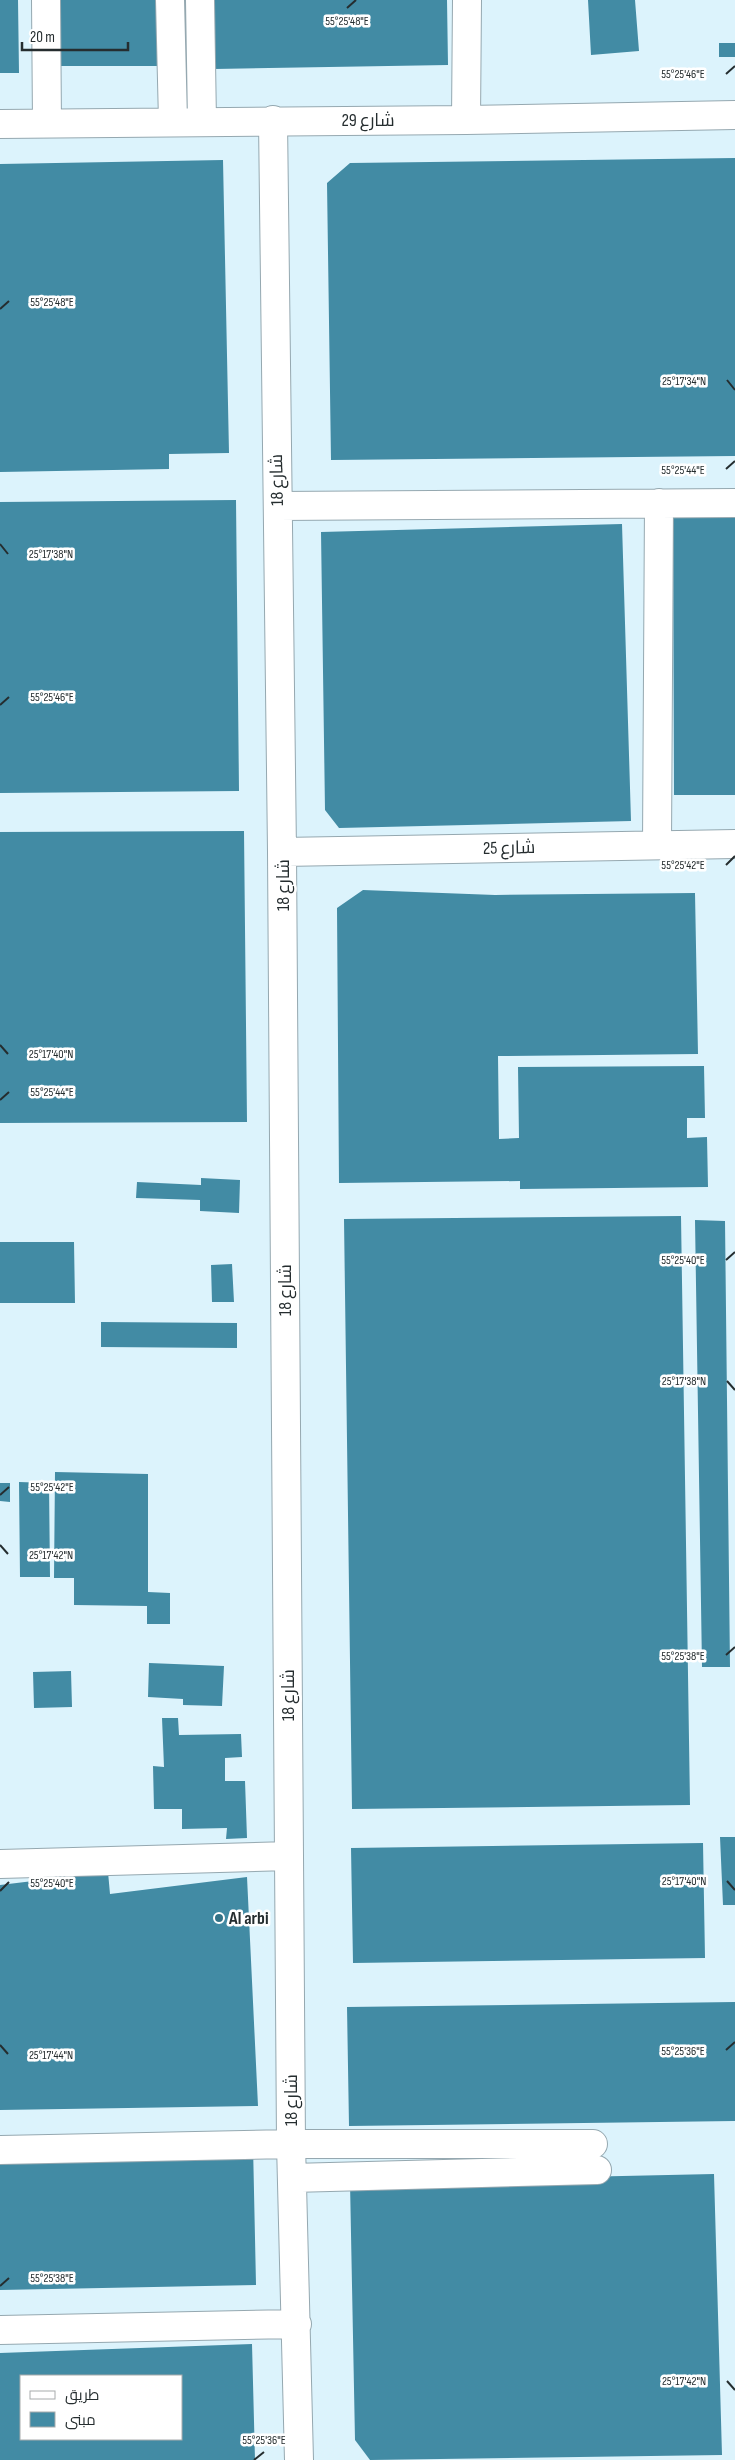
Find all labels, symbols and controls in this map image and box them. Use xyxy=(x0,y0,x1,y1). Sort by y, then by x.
text: 55°25'48"E xyxy=(325,14,369,29)
scale bar xyxy=(22,20,129,52)
text: 20 m xyxy=(30,28,55,47)
text: 55°25'46"E xyxy=(661,67,705,82)
street label: شارع 29 xyxy=(341,110,395,132)
text: 55°25'48"E xyxy=(30,295,74,310)
text: 25°17'34"N xyxy=(662,374,706,389)
street label: شارع 18 xyxy=(266,454,289,506)
text: 55°25'44"E xyxy=(661,463,705,478)
text: 25°17'38"N xyxy=(29,547,73,562)
text: 55°25'46"E xyxy=(30,690,74,705)
street label: شارع 25 xyxy=(483,837,535,860)
text: 55°25'42"E xyxy=(661,858,705,873)
street label: شارع 18 xyxy=(273,859,295,911)
text: 25°17'40"N xyxy=(29,1047,73,1062)
text: 55°25'44"E xyxy=(30,1085,74,1100)
text: 55°25'40"E xyxy=(661,1253,705,1268)
street label: شارع 18 xyxy=(275,1264,297,1316)
text: 25°17'38"N xyxy=(662,1374,706,1389)
text: 55°25'42"E xyxy=(30,1480,74,1495)
text: 25°17'42"N xyxy=(29,1548,73,1563)
text: 55°25'38"E xyxy=(661,1649,705,1664)
street label: شارع 18 xyxy=(278,1669,300,1721)
text: 25°17'40"N xyxy=(662,1874,706,1889)
text: 55°25'40"E xyxy=(30,1876,74,1891)
place label: Al arbi xyxy=(228,1908,269,1929)
marker: Al arbi xyxy=(213,1912,225,1924)
text: 55°25'36"E xyxy=(661,2044,705,2059)
text: 25°17'44"N xyxy=(29,2048,73,2063)
street label: شارع 18 xyxy=(281,2074,303,2126)
text: 55°25'38"E xyxy=(30,2271,74,2286)
text: 25°17'42"N xyxy=(662,2374,706,2389)
legend xyxy=(20,2375,182,2440)
text: طريق xyxy=(65,2386,99,2405)
text: مبنى xyxy=(65,2411,96,2430)
text: 55°25'36"E xyxy=(242,2433,286,2448)

